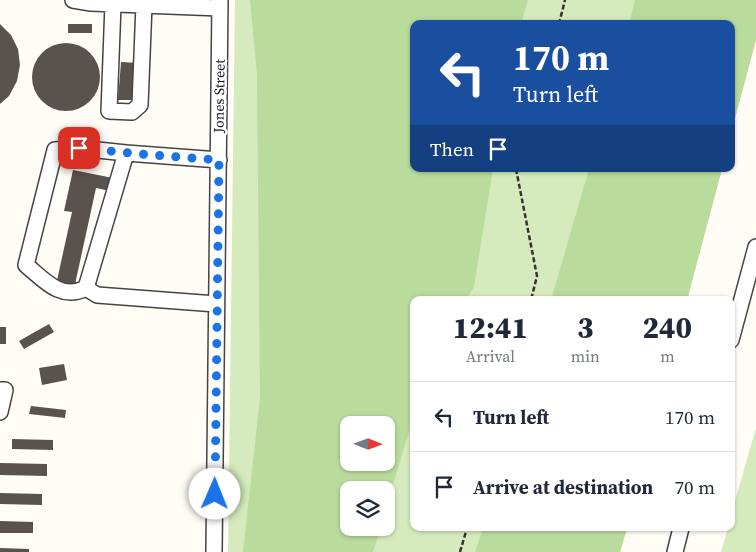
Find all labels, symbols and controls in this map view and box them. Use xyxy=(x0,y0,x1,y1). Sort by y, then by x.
text: 170 m xyxy=(513,34,609,82)
icon: left xyxy=(430,40,495,105)
street label: Jones Street xyxy=(208,58,230,134)
text: Turn left xyxy=(513,79,598,109)
pin xyxy=(58,127,100,169)
icon: arrive xyxy=(65,134,93,162)
icon: arrive xyxy=(484,135,512,163)
text: Then xyxy=(430,136,474,162)
text: 12:41 xyxy=(453,307,528,348)
text: 3 xyxy=(577,307,594,348)
text: 240 xyxy=(643,307,692,348)
text: Arrival xyxy=(466,345,515,367)
text: min xyxy=(571,345,600,367)
text: m xyxy=(660,345,675,367)
icon: left xyxy=(430,403,458,431)
text: Turn left xyxy=(473,404,549,430)
text: 170 m xyxy=(665,404,715,430)
north arrow xyxy=(340,416,395,471)
map controls xyxy=(340,416,395,536)
position arrow xyxy=(188,467,240,519)
icon: arrive xyxy=(430,473,458,501)
text: Arrive at destination xyxy=(473,474,653,500)
text: 70 m xyxy=(674,474,715,500)
button: layers xyxy=(340,481,395,536)

